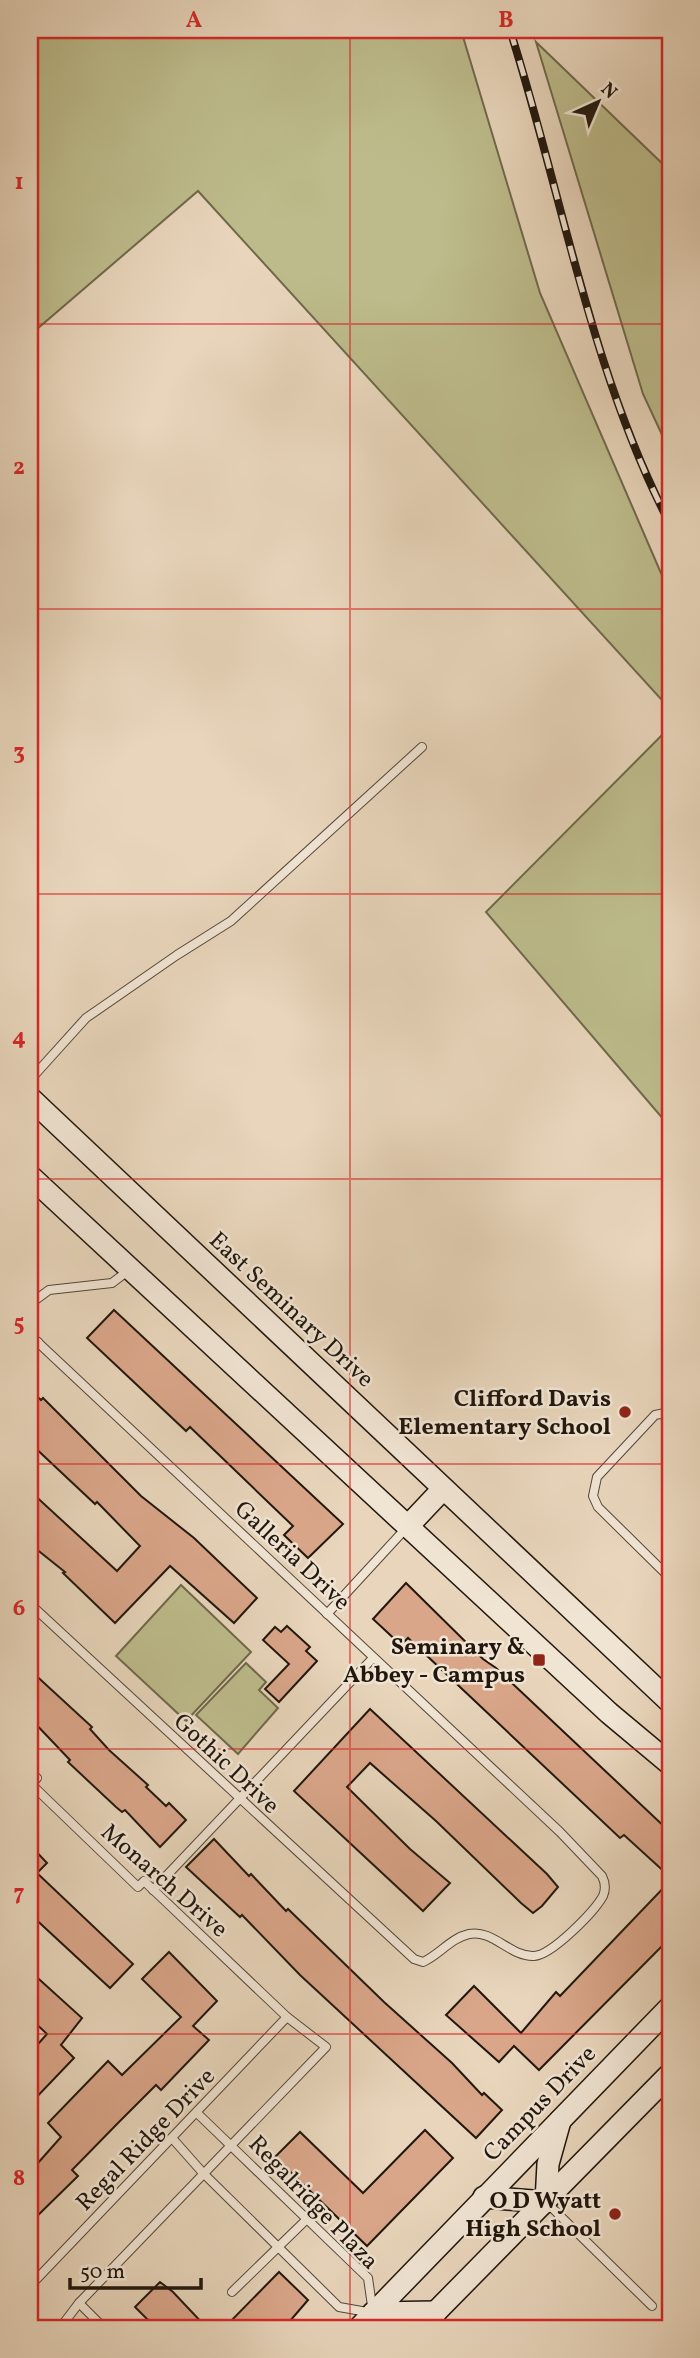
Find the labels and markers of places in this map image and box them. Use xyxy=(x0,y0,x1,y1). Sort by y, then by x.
place label: Clifford Davis Elementary School xyxy=(398,1383,611,1445)
marker: Clifford Davis Elementary School xyxy=(617,1404,633,1420)
place label: Seminary & Abbey - Campus xyxy=(343,1631,525,1693)
marker: Seminary & Abbey - Campus xyxy=(531,1652,547,1668)
place label: O D Wyatt High School xyxy=(465,2185,601,2247)
marker: O D Wyatt High School xyxy=(607,2206,623,2222)

